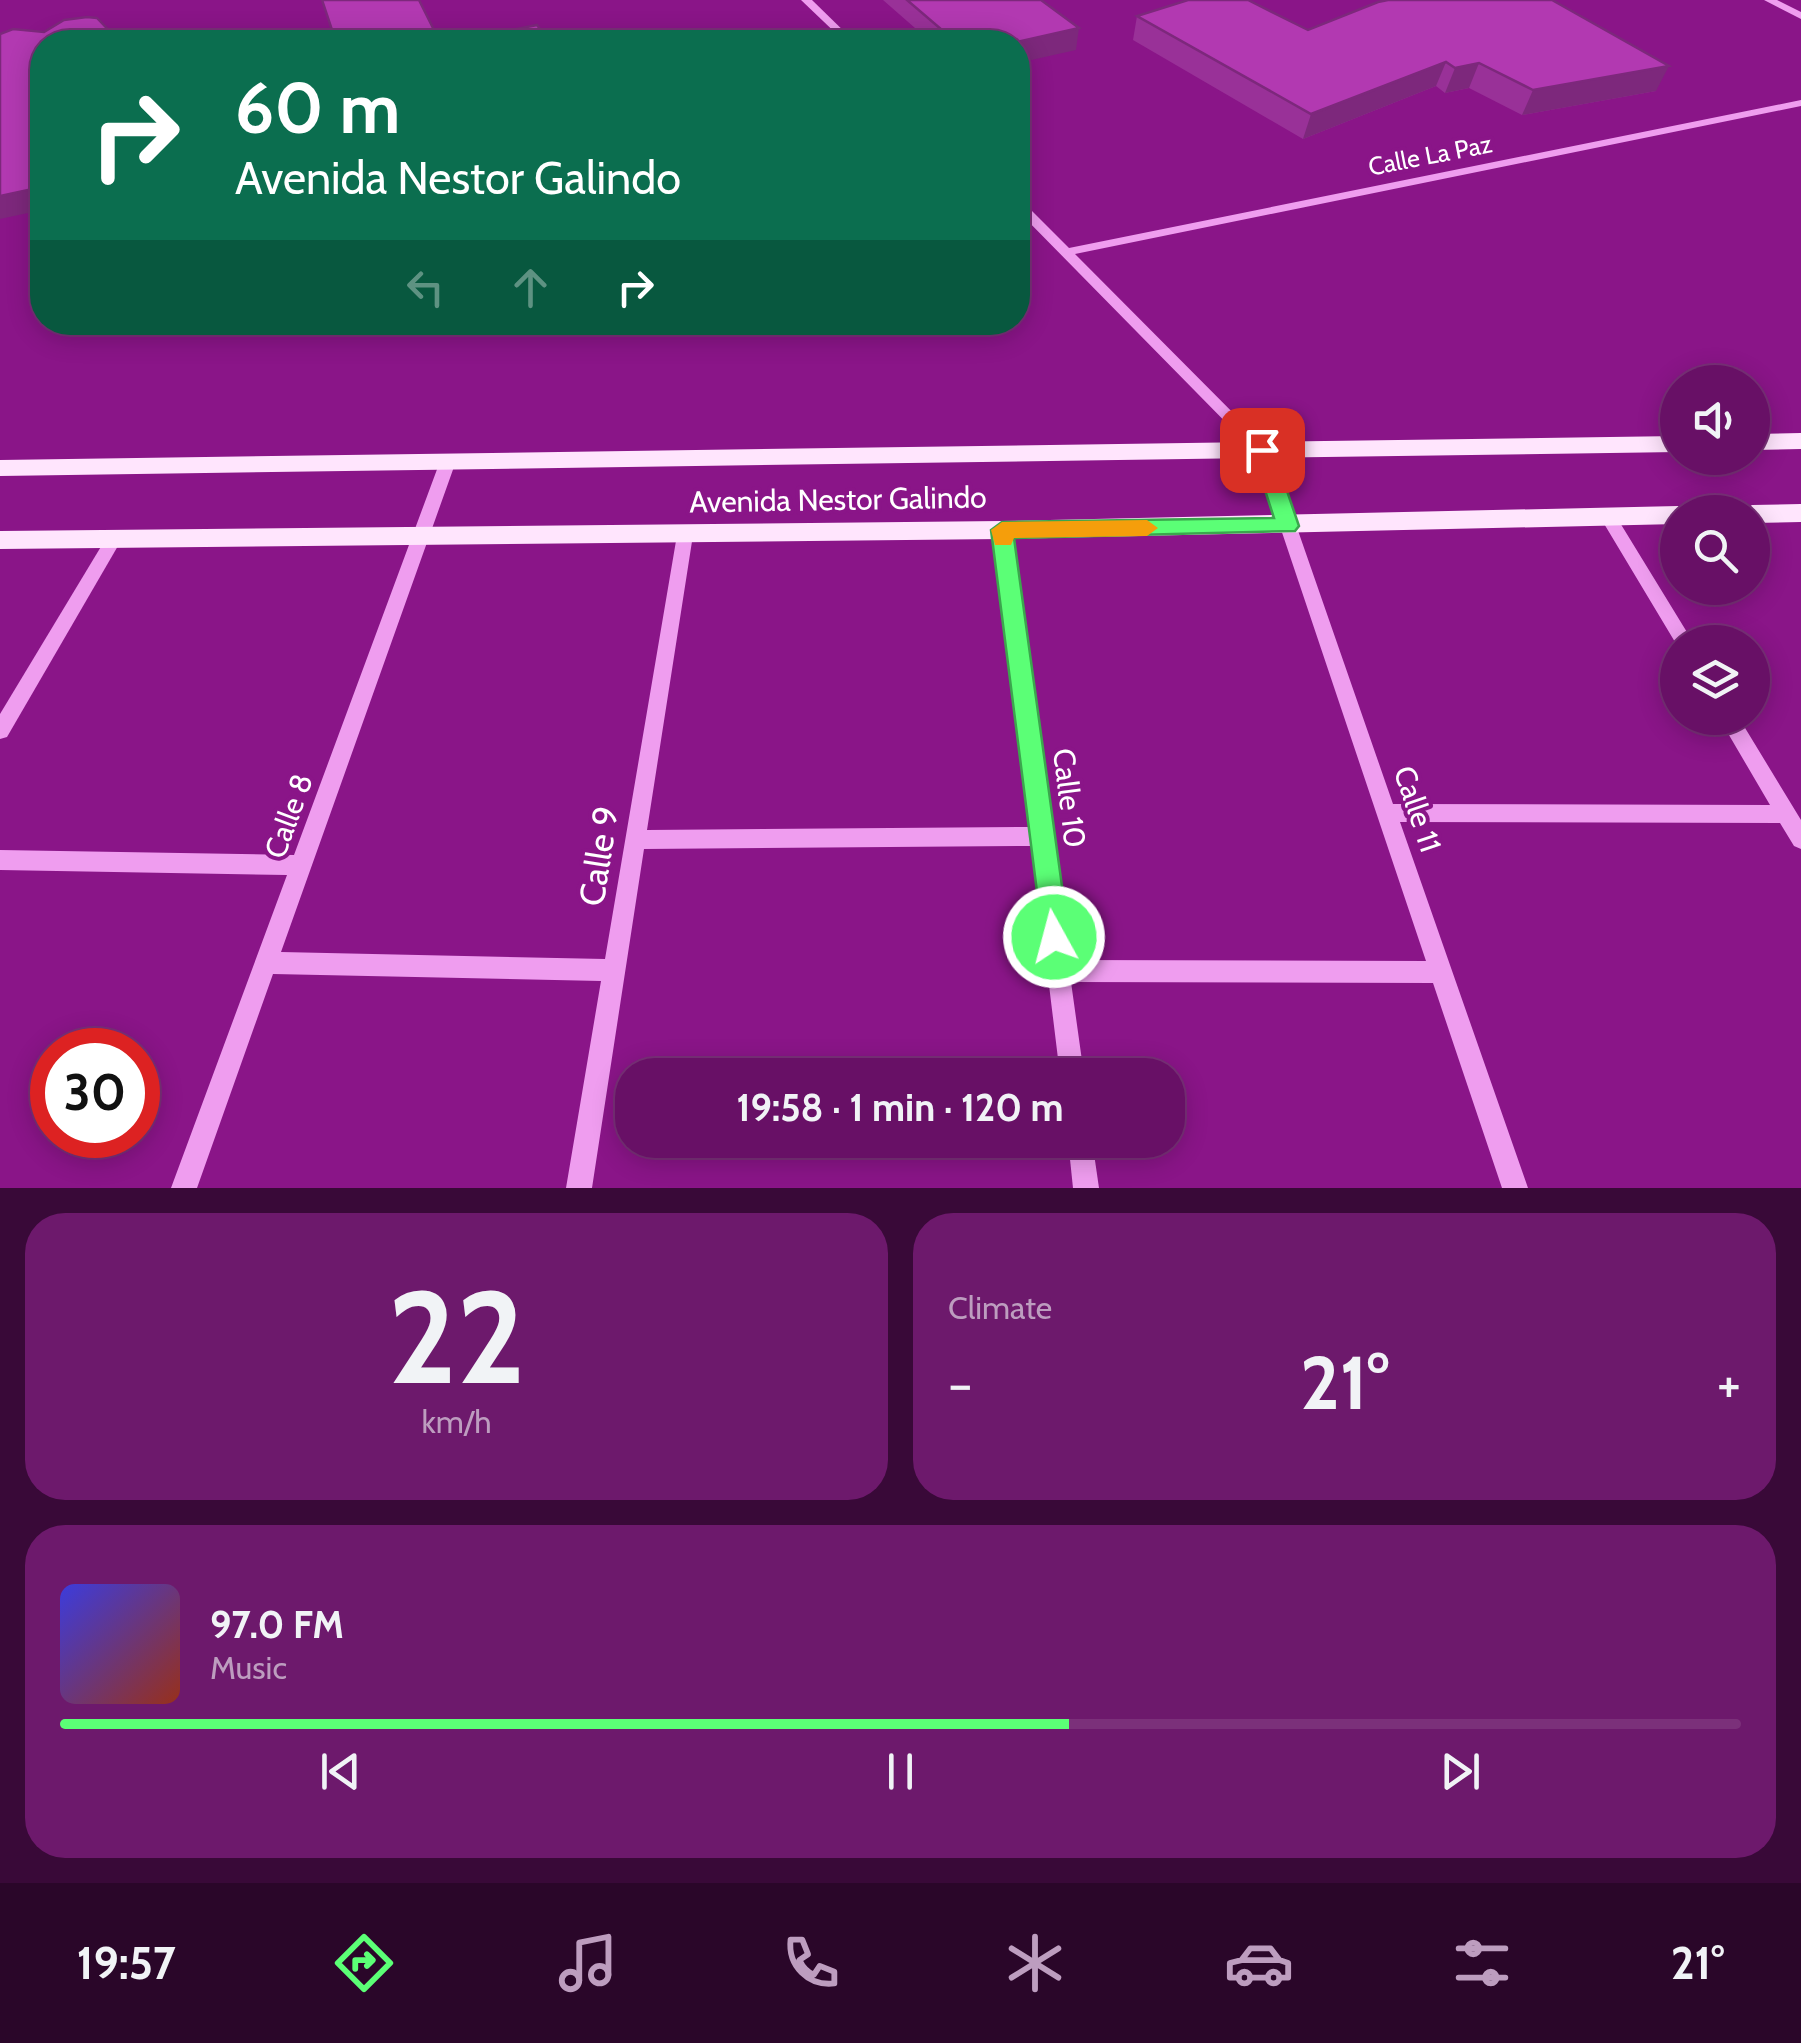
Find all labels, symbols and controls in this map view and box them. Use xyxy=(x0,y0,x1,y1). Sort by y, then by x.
text: 60 m xyxy=(235,65,400,151)
icon: right xyxy=(70,70,200,200)
street label: Calle La Paz xyxy=(1366,128,1495,182)
text: Avenida Nestor Galindo xyxy=(235,151,681,205)
icon: left xyxy=(398,260,453,315)
icon: ahead xyxy=(503,260,558,315)
icon: right xyxy=(608,260,663,315)
map controls xyxy=(1660,365,1770,735)
button: sound xyxy=(1660,365,1770,475)
pin xyxy=(1220,408,1305,493)
icon: arrive xyxy=(1235,423,1290,478)
street label: Avenida Nestor Galindo xyxy=(689,478,987,521)
button: search xyxy=(1660,495,1770,605)
button: layers xyxy=(1660,625,1770,735)
street label: Calle 10 xyxy=(1045,746,1094,850)
street label: Calle 11 xyxy=(1386,761,1449,857)
street label: Calle 8 xyxy=(256,769,321,863)
street label: Calle 9 xyxy=(569,803,628,909)
position arrow xyxy=(1002,885,1106,989)
speed limit sign: 30 xyxy=(30,1028,160,1158)
text: 19:58 · 1 min · 120 m xyxy=(736,1084,1064,1131)
text: 22 xyxy=(388,1258,525,1416)
text: Climate xyxy=(948,1288,1052,1327)
text: 21° xyxy=(1300,1337,1389,1428)
text: − xyxy=(948,1350,972,1417)
text: + xyxy=(1717,1350,1741,1417)
text: km/h xyxy=(421,1402,492,1441)
text: 97.0 FM xyxy=(210,1601,344,1648)
text: Music xyxy=(210,1648,287,1687)
icon: previous xyxy=(313,1744,368,1799)
icon: pause xyxy=(873,1744,928,1799)
icon: next xyxy=(1433,1744,1488,1799)
icon: directions xyxy=(329,1928,399,1998)
icon: music xyxy=(553,1928,623,1998)
icon: phone xyxy=(776,1928,846,1998)
icon: climate xyxy=(1000,1928,1070,1998)
icon: car xyxy=(1224,1928,1294,1998)
icon: filters xyxy=(1447,1928,1517,1998)
text: 19:57 xyxy=(77,1936,176,1990)
text: 21° xyxy=(1671,1936,1724,1990)

